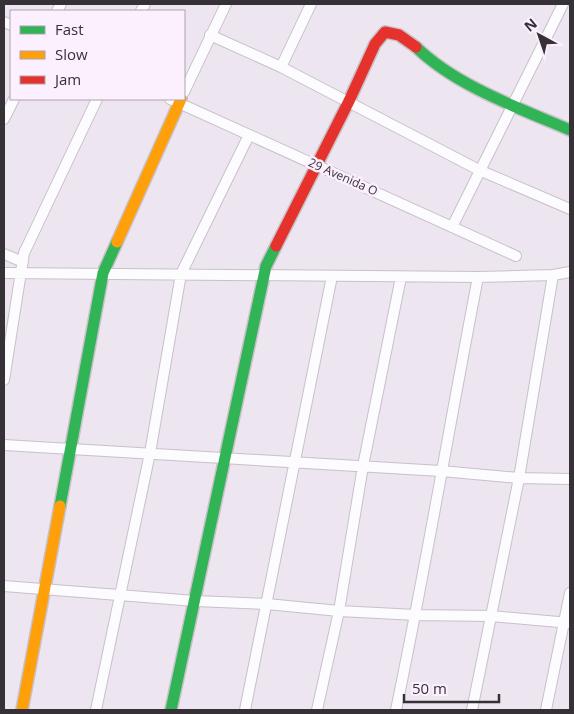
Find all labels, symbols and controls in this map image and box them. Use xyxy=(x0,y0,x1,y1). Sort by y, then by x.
legend xyxy=(10,10,185,100)
north arrow xyxy=(514,10,564,60)
text: N xyxy=(520,14,541,36)
text: Fast xyxy=(55,19,84,39)
text: Slow xyxy=(55,44,88,64)
text: Jam xyxy=(53,69,81,89)
street label: 29 Avenida O xyxy=(306,154,380,199)
scale bar xyxy=(404,672,499,704)
text: 50 m xyxy=(412,678,447,698)

